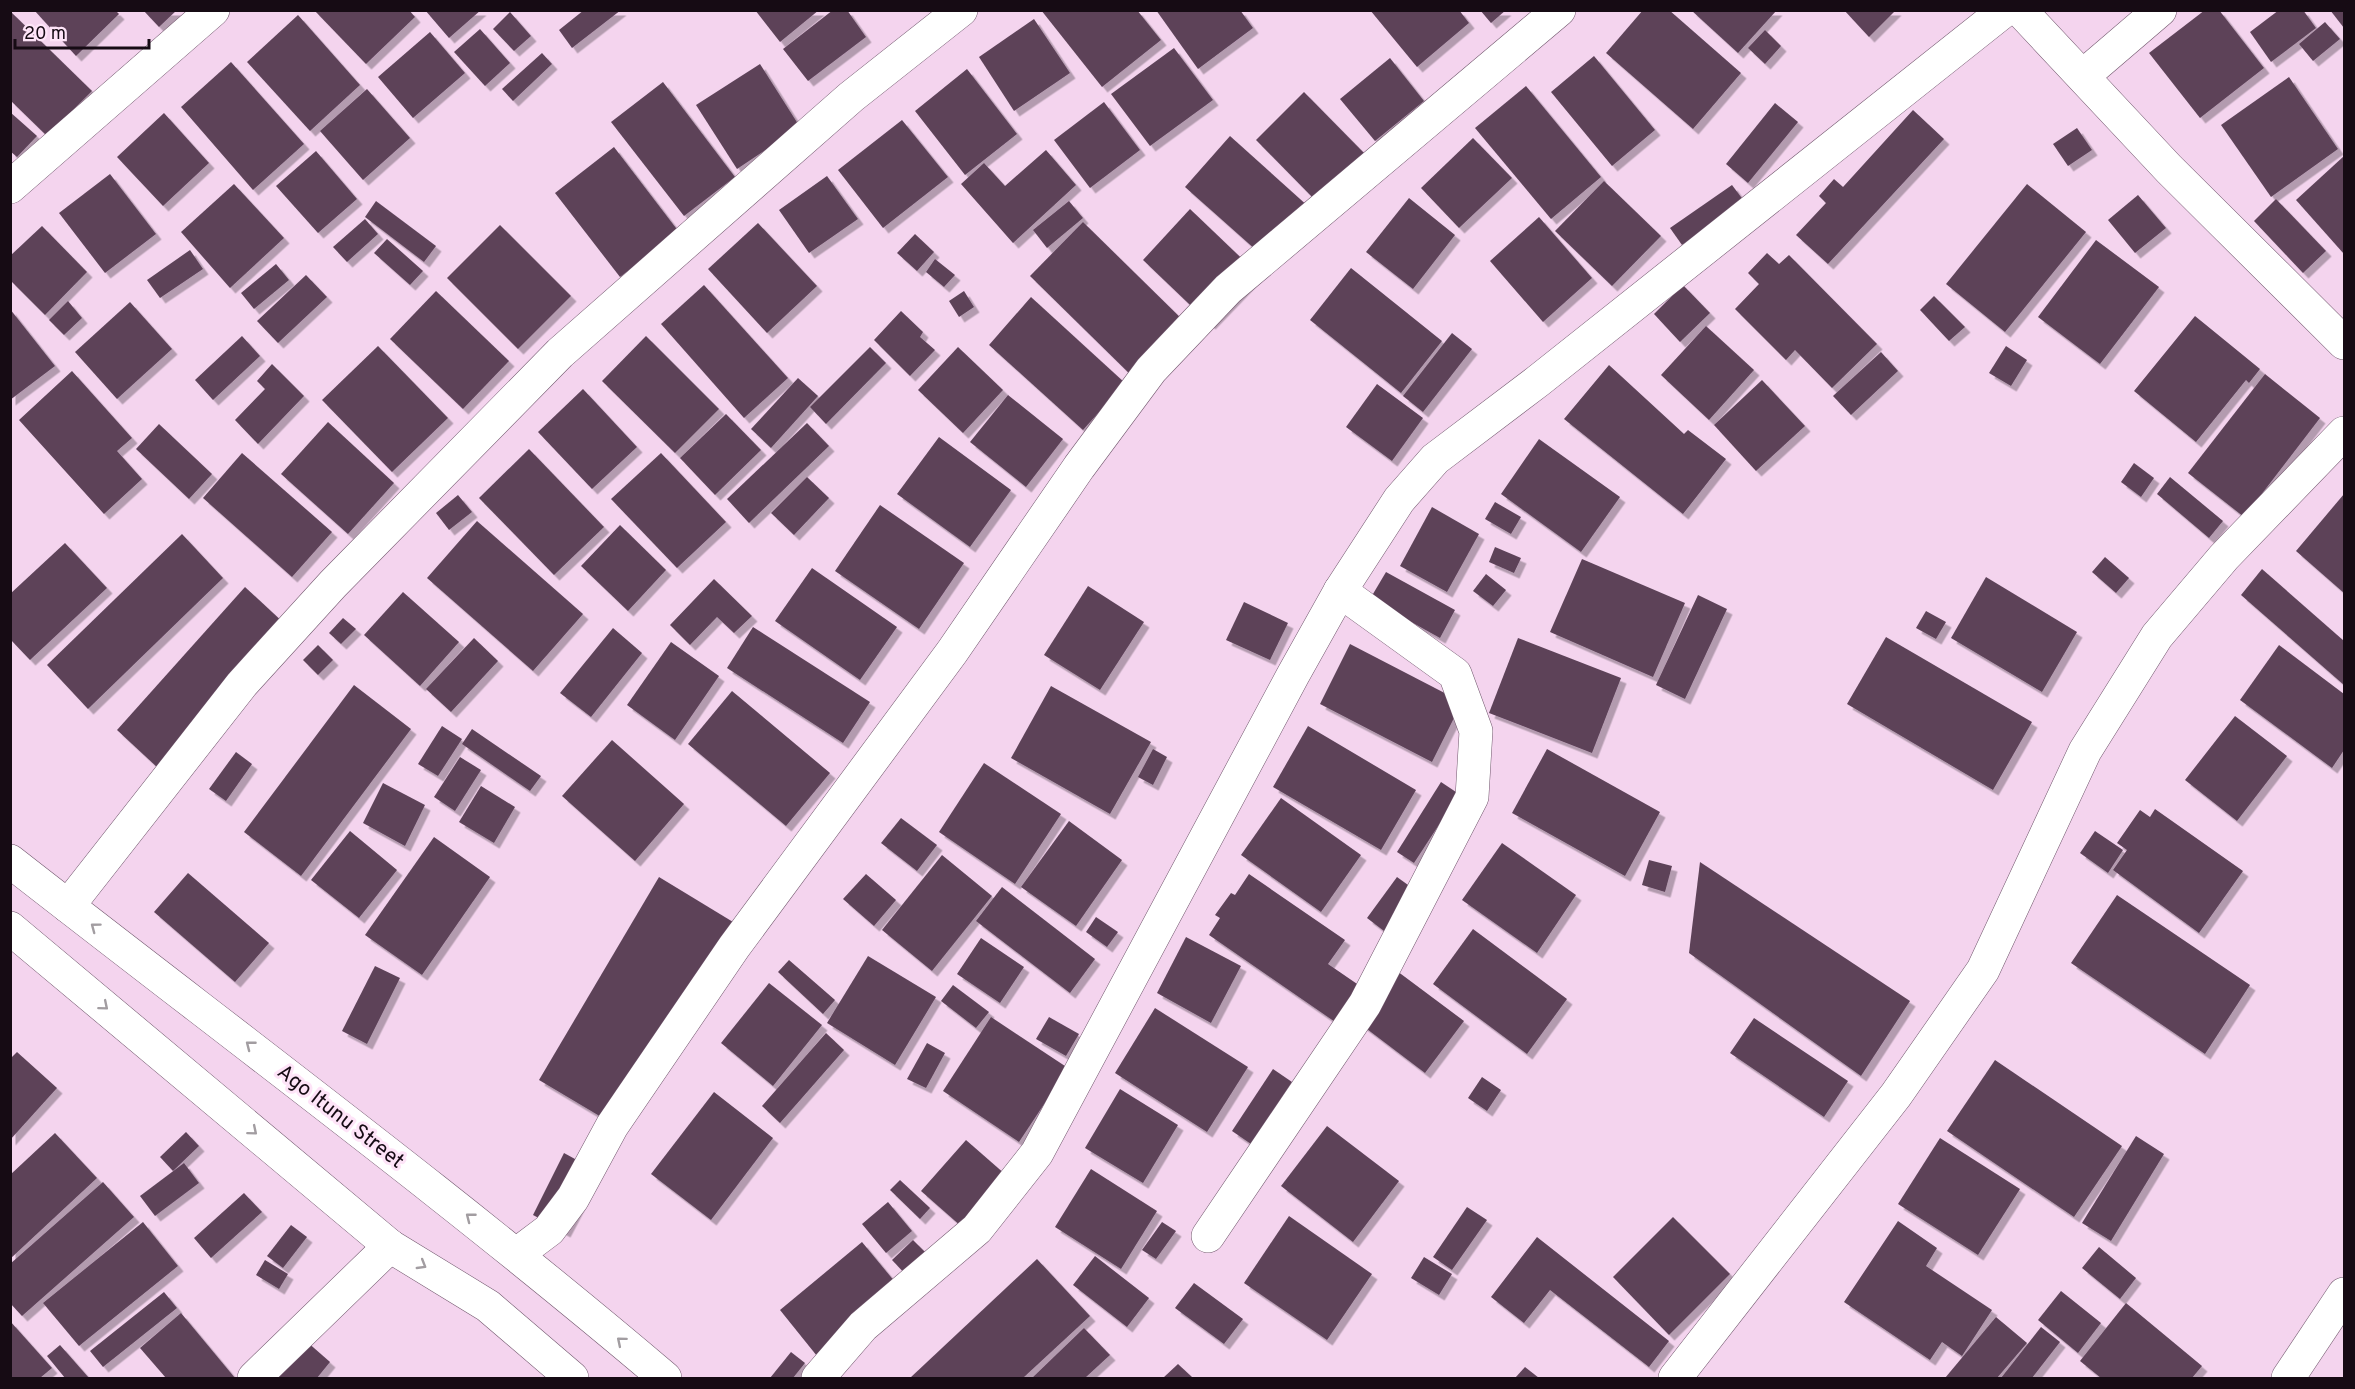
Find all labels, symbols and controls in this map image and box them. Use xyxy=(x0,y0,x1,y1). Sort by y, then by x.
scale bar xyxy=(15,12,148,50)
text: 20 m xyxy=(24,23,66,46)
one-way arrow xyxy=(91,923,102,934)
one-way arrow xyxy=(97,998,108,1009)
one-way arrow xyxy=(246,1042,257,1053)
street label: Ago Itunu Street xyxy=(271,1059,409,1175)
one-way arrow xyxy=(246,1124,257,1135)
one-way arrow xyxy=(466,1214,477,1225)
one-way arrow xyxy=(416,1258,426,1270)
one-way arrow xyxy=(617,1337,628,1348)

